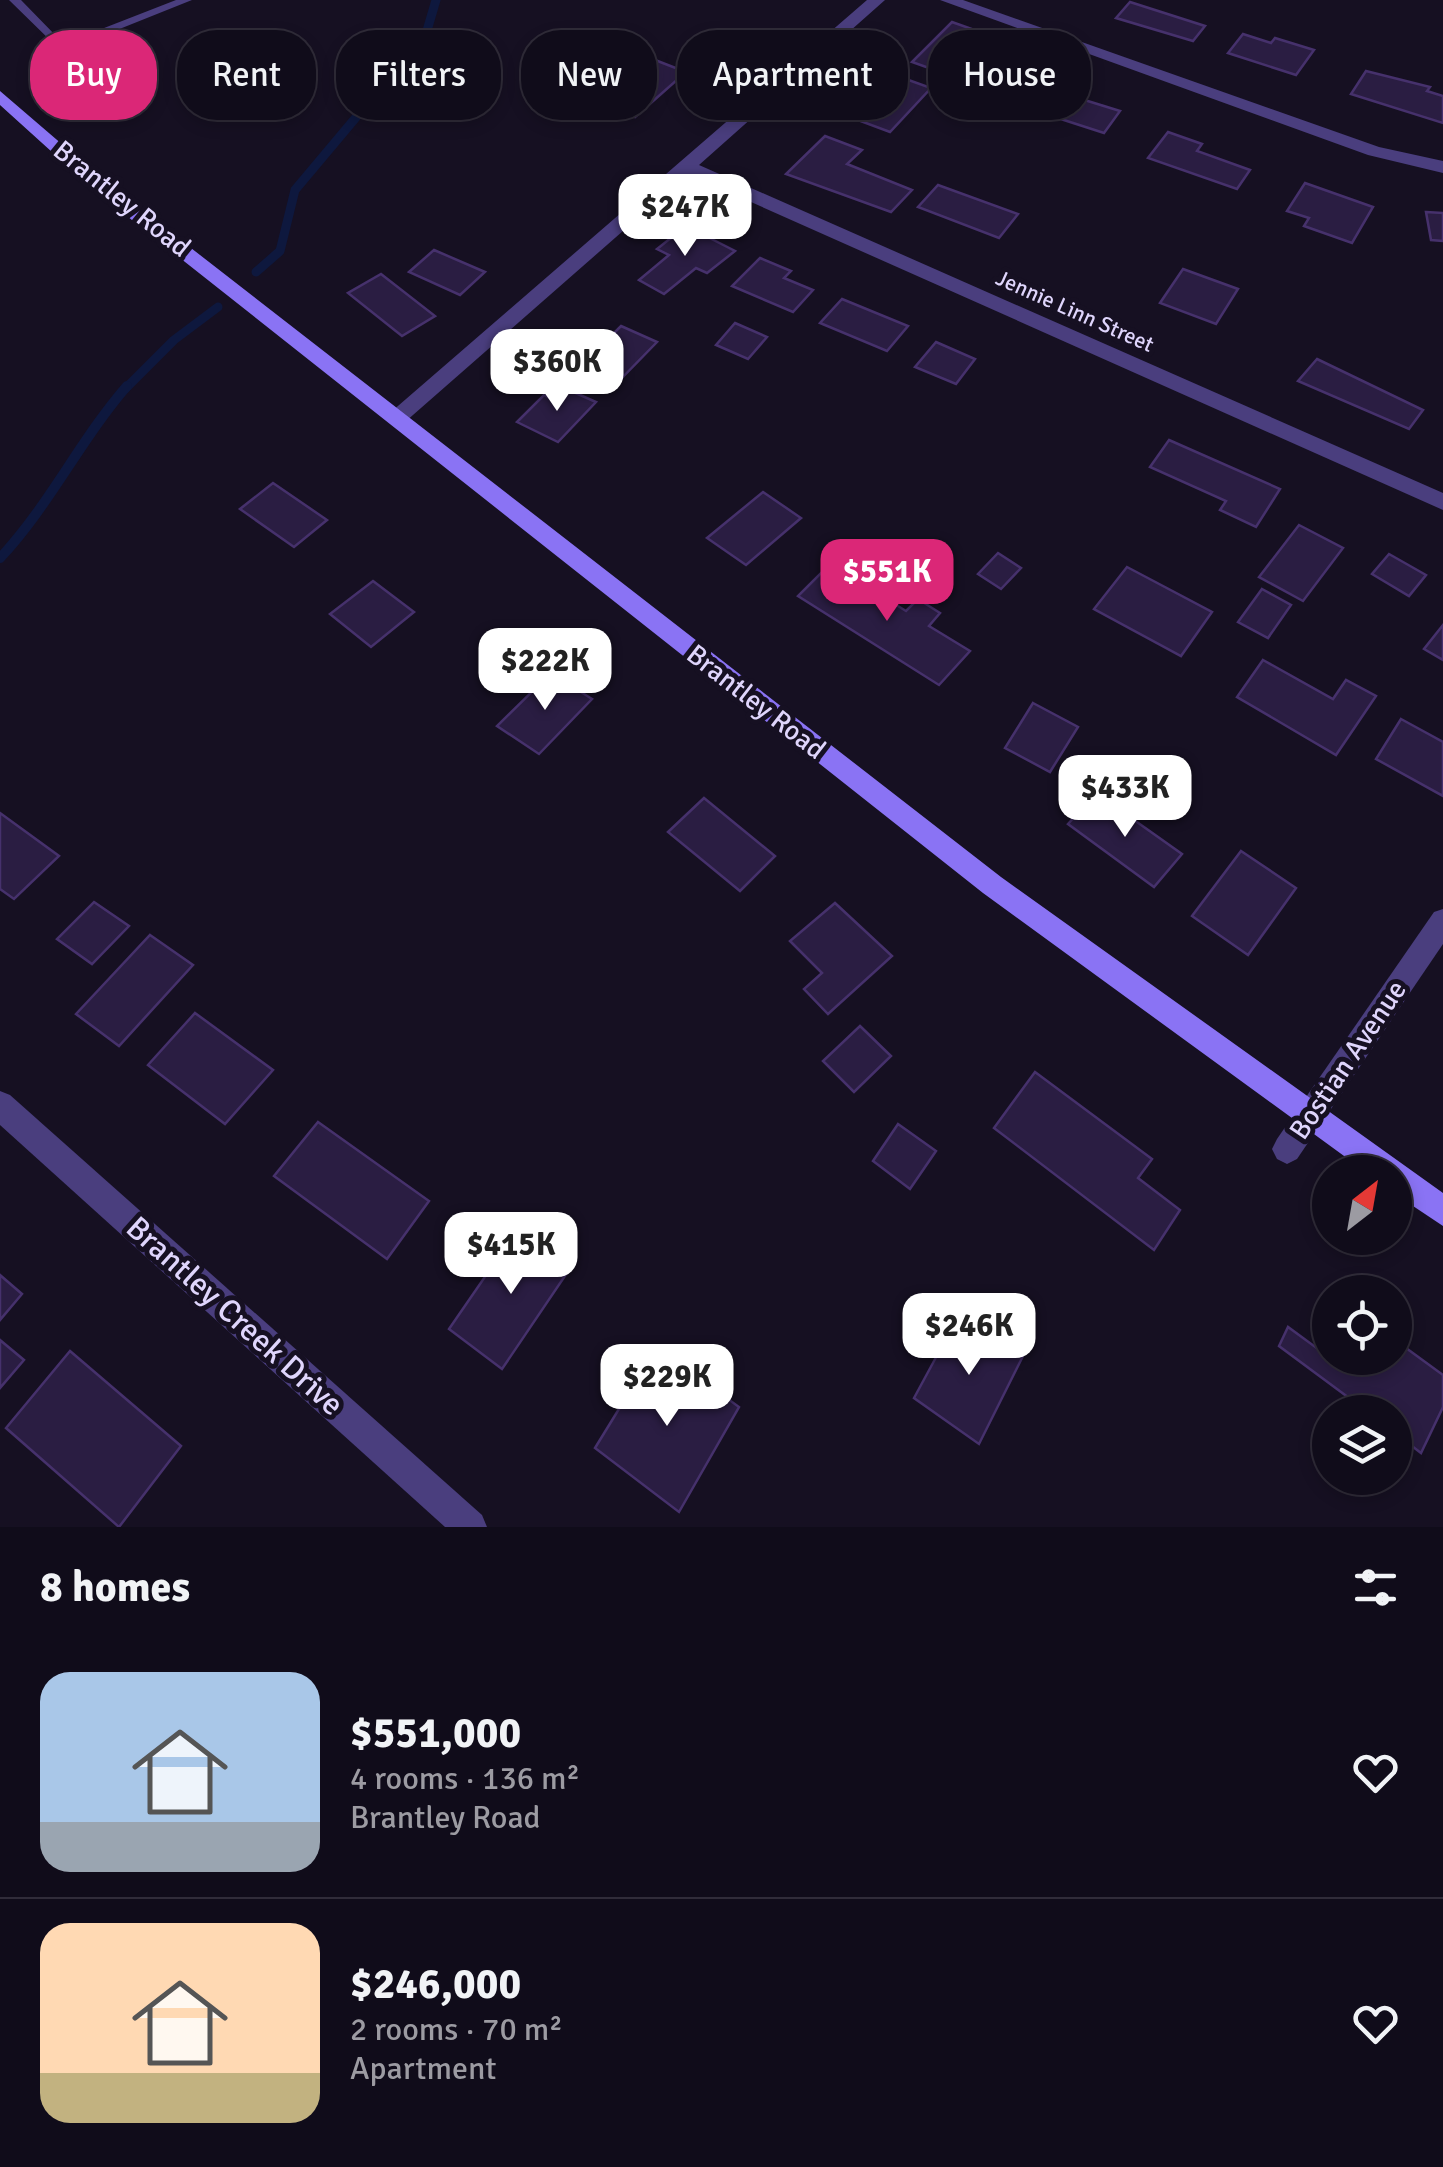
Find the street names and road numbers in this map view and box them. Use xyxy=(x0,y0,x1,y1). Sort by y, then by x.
street label: Brantley Road xyxy=(47,133,197,265)
street label: Jennie Linn Street xyxy=(992,264,1158,358)
street label: Brantley Road xyxy=(680,637,832,767)
street label: Bostian Avenue xyxy=(1282,974,1414,1146)
street label: Brantley Creek Drive xyxy=(118,1208,352,1424)

